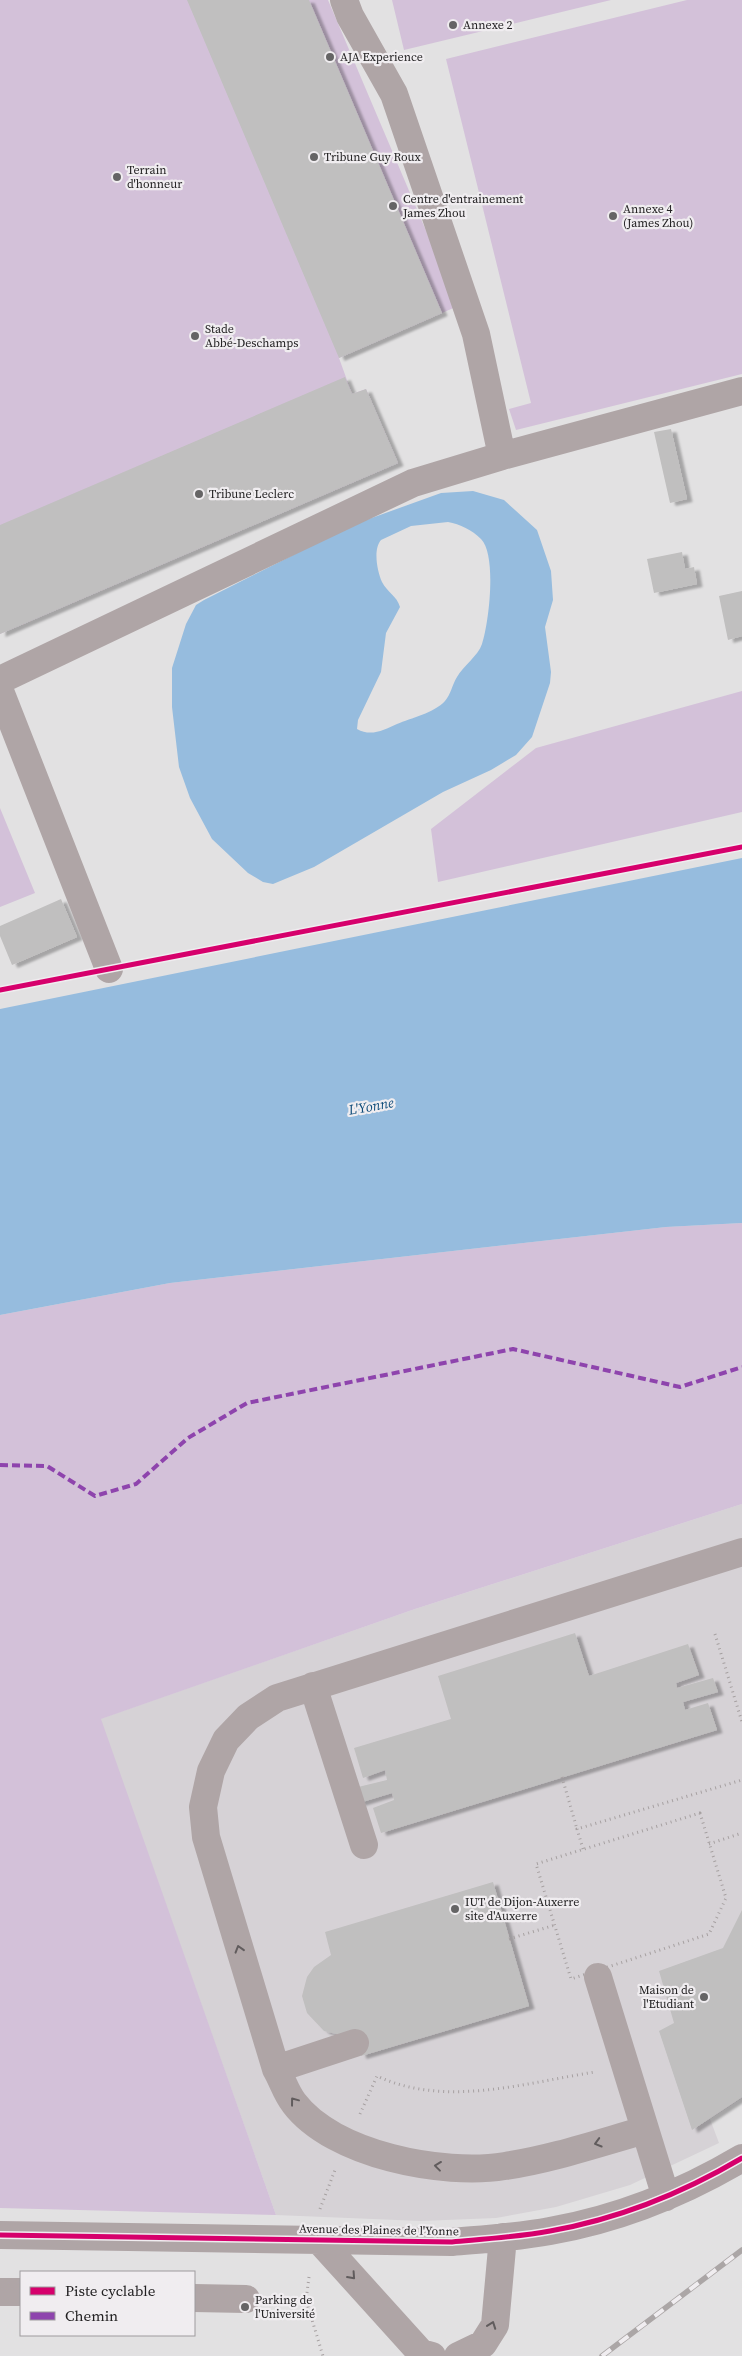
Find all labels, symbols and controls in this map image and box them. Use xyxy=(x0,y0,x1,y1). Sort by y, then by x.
place label: Annexe 2 xyxy=(463,17,513,33)
marker: Annexe 2 xyxy=(447,19,459,31)
place label: AJA Experience xyxy=(340,49,423,65)
marker: AJA Experience xyxy=(324,51,336,63)
place label: Tribune Guy Roux xyxy=(324,149,422,165)
marker: Tribune Guy Roux xyxy=(308,151,320,163)
place label: Terrain d'honneur xyxy=(127,162,182,192)
marker: Terrain d'honneur xyxy=(111,171,123,183)
place label: Centre d'entrainement James Zhou xyxy=(402,191,523,221)
marker: Centre d'entrainement James Zhou xyxy=(387,200,399,212)
place label: Annexe 4 (James Zhou) xyxy=(623,201,693,231)
marker: Annexe 4 (James Zhou) xyxy=(607,210,619,222)
place label: Stade Abbé-Deschamps xyxy=(205,321,298,351)
marker: Stade Abbé-Deschamps xyxy=(189,330,201,342)
place label: Tribune Leclerc xyxy=(209,486,294,502)
marker: Tribune Leclerc xyxy=(193,488,205,500)
water label: L'Yonne xyxy=(346,1092,395,1120)
place label: IUT de Dijon-Auxerre site d'Auxerre xyxy=(465,1894,579,1924)
marker: IUT de Dijon-Auxerre site d'Auxerre xyxy=(449,1903,461,1915)
one-way arrow xyxy=(235,1946,245,1954)
place label: Maison de l'Etudiant xyxy=(639,1982,694,2012)
marker: Maison de l'Etudiant xyxy=(698,1991,710,2003)
one-way arrow xyxy=(292,2098,300,2107)
one-way arrow xyxy=(594,2138,602,2148)
one-way arrow xyxy=(434,2162,443,2172)
street label: Avenue des Plaines de l'Yonne xyxy=(299,2221,459,2239)
legend xyxy=(20,2271,195,2336)
one-way arrow xyxy=(346,2271,355,2280)
text: Piste cyclable xyxy=(65,2280,156,2301)
place label: Parking de l'Université xyxy=(255,2292,315,2322)
marker: Parking de l'Université xyxy=(239,2301,251,2313)
text: Chemin xyxy=(65,2305,118,2326)
one-way arrow xyxy=(486,2321,496,2330)

